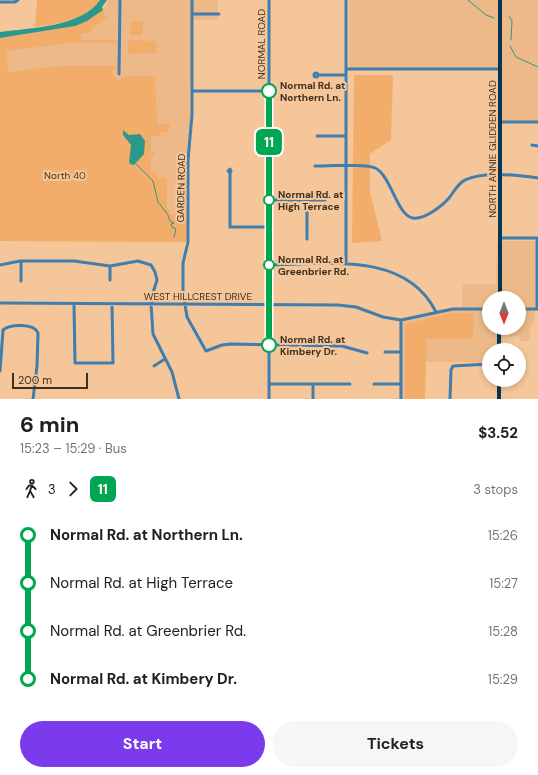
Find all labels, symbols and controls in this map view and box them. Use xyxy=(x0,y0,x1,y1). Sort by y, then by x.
street label: NORMAL ROAD xyxy=(255,9,268,79)
place label: Normal Rd. at Northern Ln. xyxy=(280,79,345,104)
street label: NORTH ANNIE GLIDDEN ROAD xyxy=(486,80,499,218)
marker: Normal Rd. at Northern Ln. xyxy=(261,83,277,99)
line badge: 11 xyxy=(251,129,287,155)
text: 11 xyxy=(264,133,274,151)
street label: GARDEN ROAD xyxy=(174,153,188,223)
park label: North 40 xyxy=(44,169,86,182)
place label: Normal Rd. at High Terrace xyxy=(278,188,343,213)
marker: Normal Rd. at High Terrace xyxy=(263,194,275,206)
place label: Normal Rd. at Greenbrier Rd. xyxy=(278,253,349,278)
marker: Normal Rd. at Greenbrier Rd. xyxy=(263,259,275,271)
street label: WEST HILLCREST DRIVE xyxy=(144,290,253,303)
north arrow xyxy=(482,291,526,335)
map controls xyxy=(482,291,526,387)
place label: Normal Rd. at Kimbery Dr. xyxy=(280,333,345,358)
marker: Normal Rd. at Kimbery Dr. xyxy=(261,337,277,353)
button: locate xyxy=(482,343,526,387)
scale bar xyxy=(12,371,88,390)
text: 200 m xyxy=(18,373,52,387)
text: 6 min xyxy=(20,410,79,439)
text: $3.52 xyxy=(478,423,518,443)
text: 15:23 – 15:29 · Bus xyxy=(20,440,127,457)
icon: walk xyxy=(20,478,42,500)
icon: forward xyxy=(62,478,84,500)
text: 11 xyxy=(98,480,108,498)
text: 3 xyxy=(48,481,56,498)
text: 3 stops xyxy=(473,481,518,498)
text: Normal Rd. at Northern Ln. xyxy=(50,525,243,545)
text: 15:26 xyxy=(488,527,518,544)
text: Normal Rd. at High Terrace xyxy=(50,573,233,593)
text: 15:27 xyxy=(489,575,518,592)
text: Normal Rd. at Greenbrier Rd. xyxy=(50,621,246,641)
text: 15:28 xyxy=(488,623,518,640)
text: Normal Rd. at Kimbery Dr. xyxy=(50,669,237,689)
text: 15:29 xyxy=(488,671,518,688)
button: Start xyxy=(20,721,265,767)
button: Tickets xyxy=(273,721,518,767)

